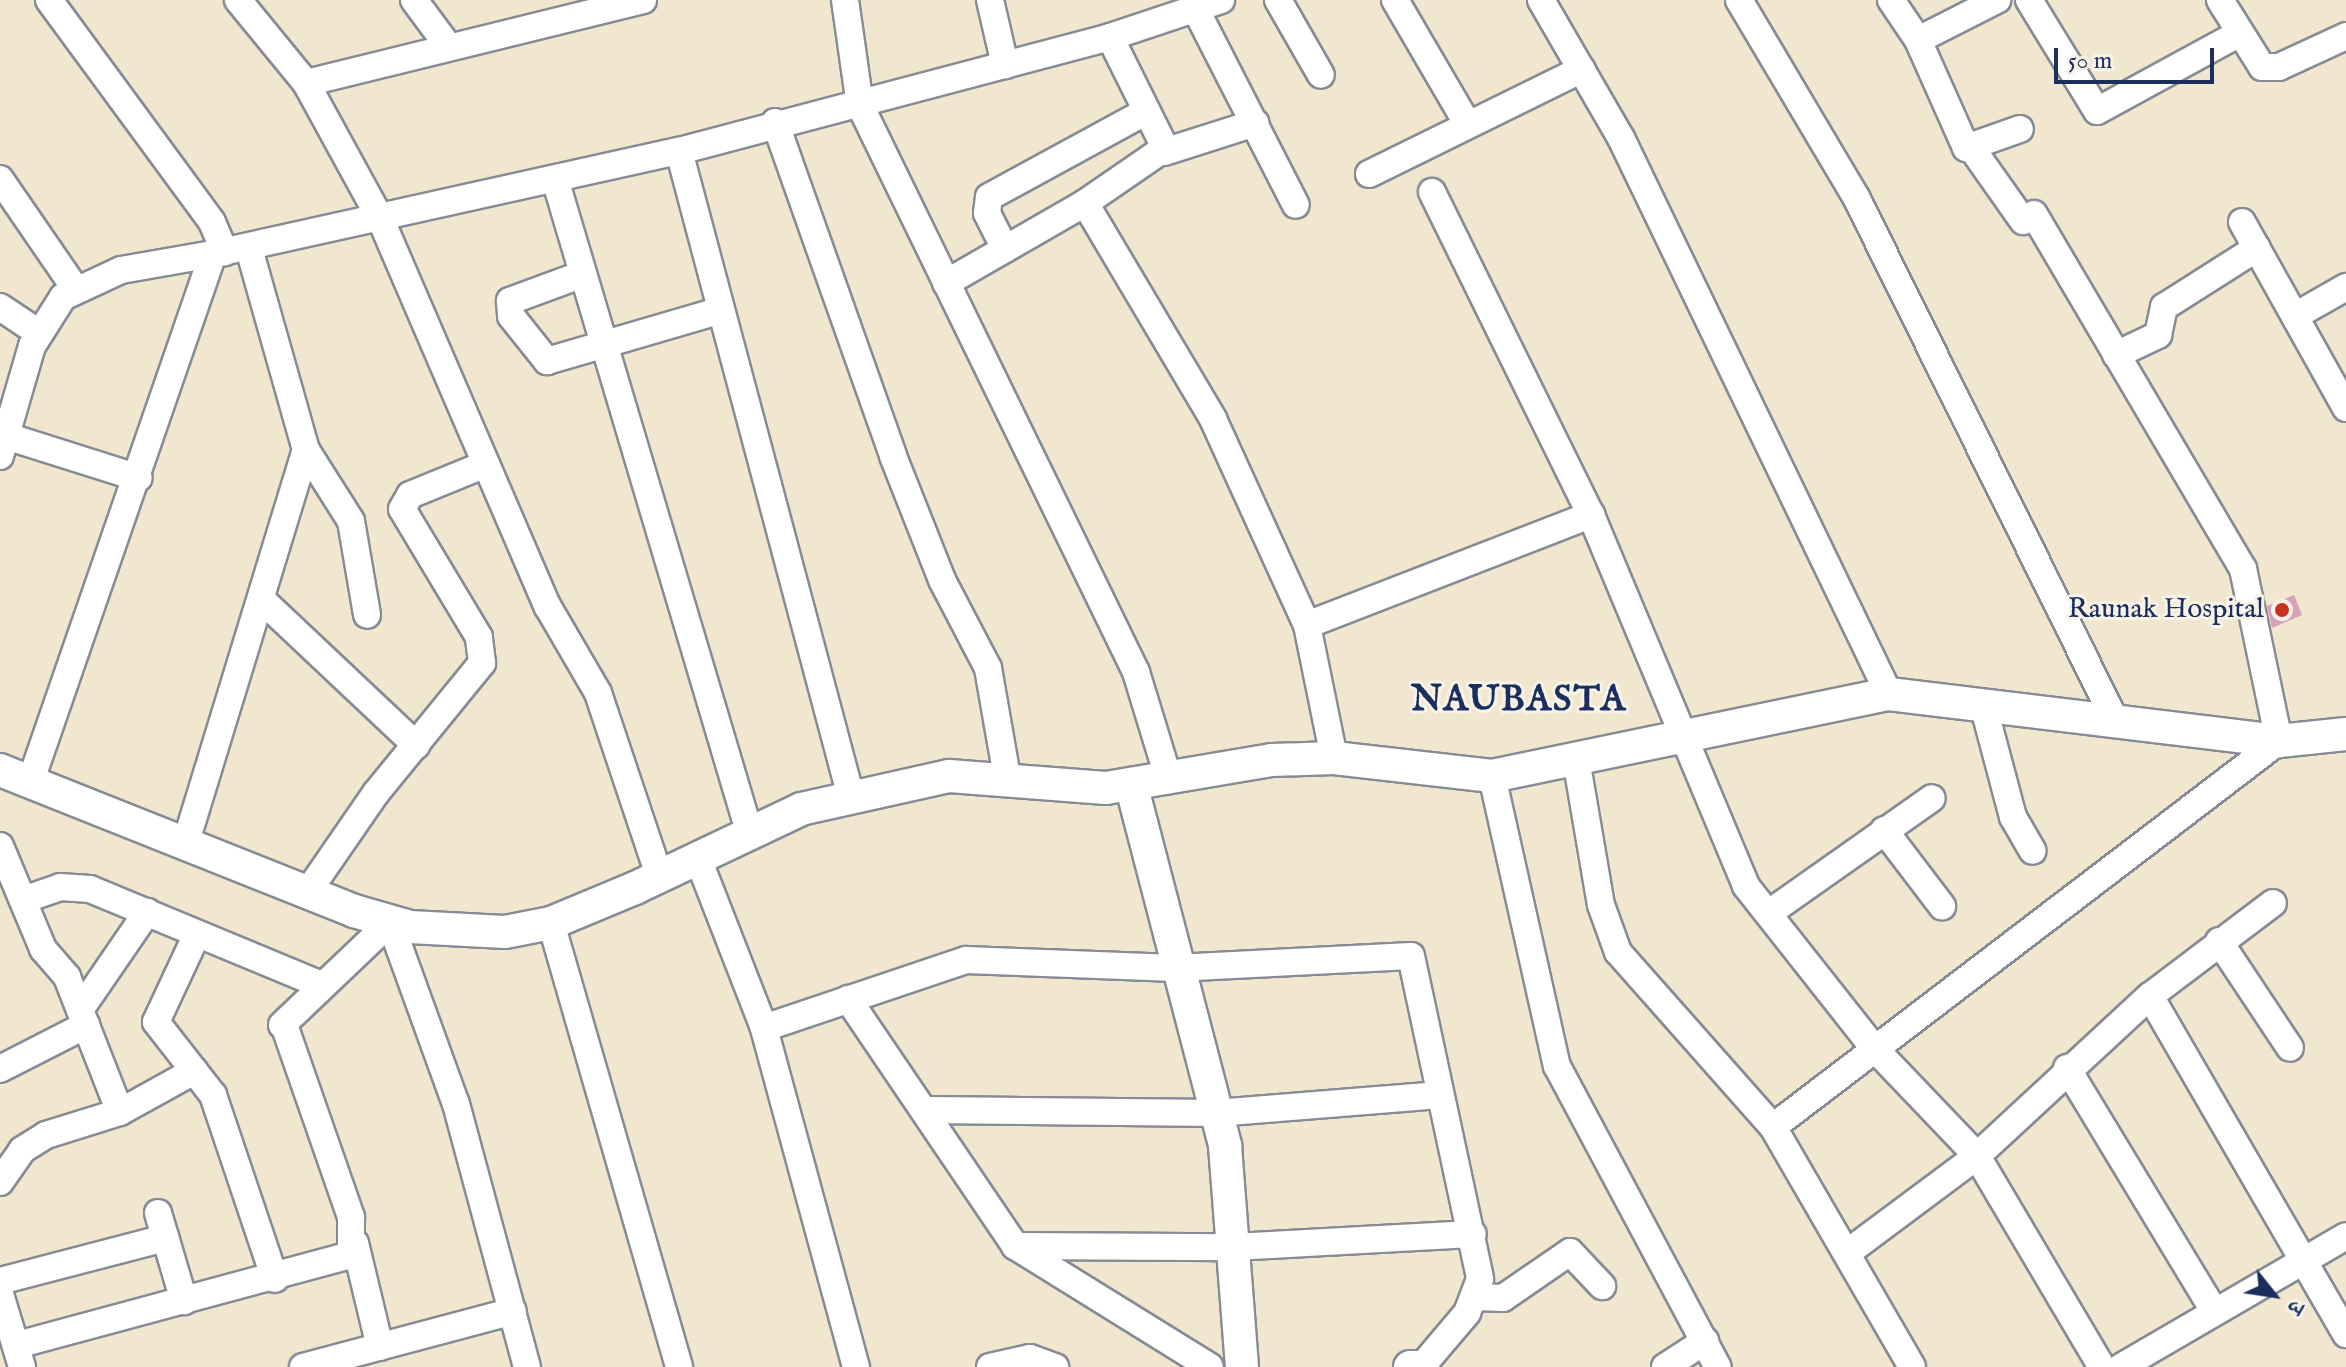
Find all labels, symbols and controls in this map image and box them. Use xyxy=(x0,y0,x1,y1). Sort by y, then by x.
scale bar xyxy=(2058,32,2218,82)
text: 50 m xyxy=(2068,46,2112,77)
place label: Raunak Hospital xyxy=(2068,593,2264,627)
marker: Raunak Hospital xyxy=(2271,599,2293,621)
district label: NAUBASTA xyxy=(1411,679,1627,723)
north arrow xyxy=(2234,1255,2314,1335)
text: उ xyxy=(2280,1295,2310,1319)

